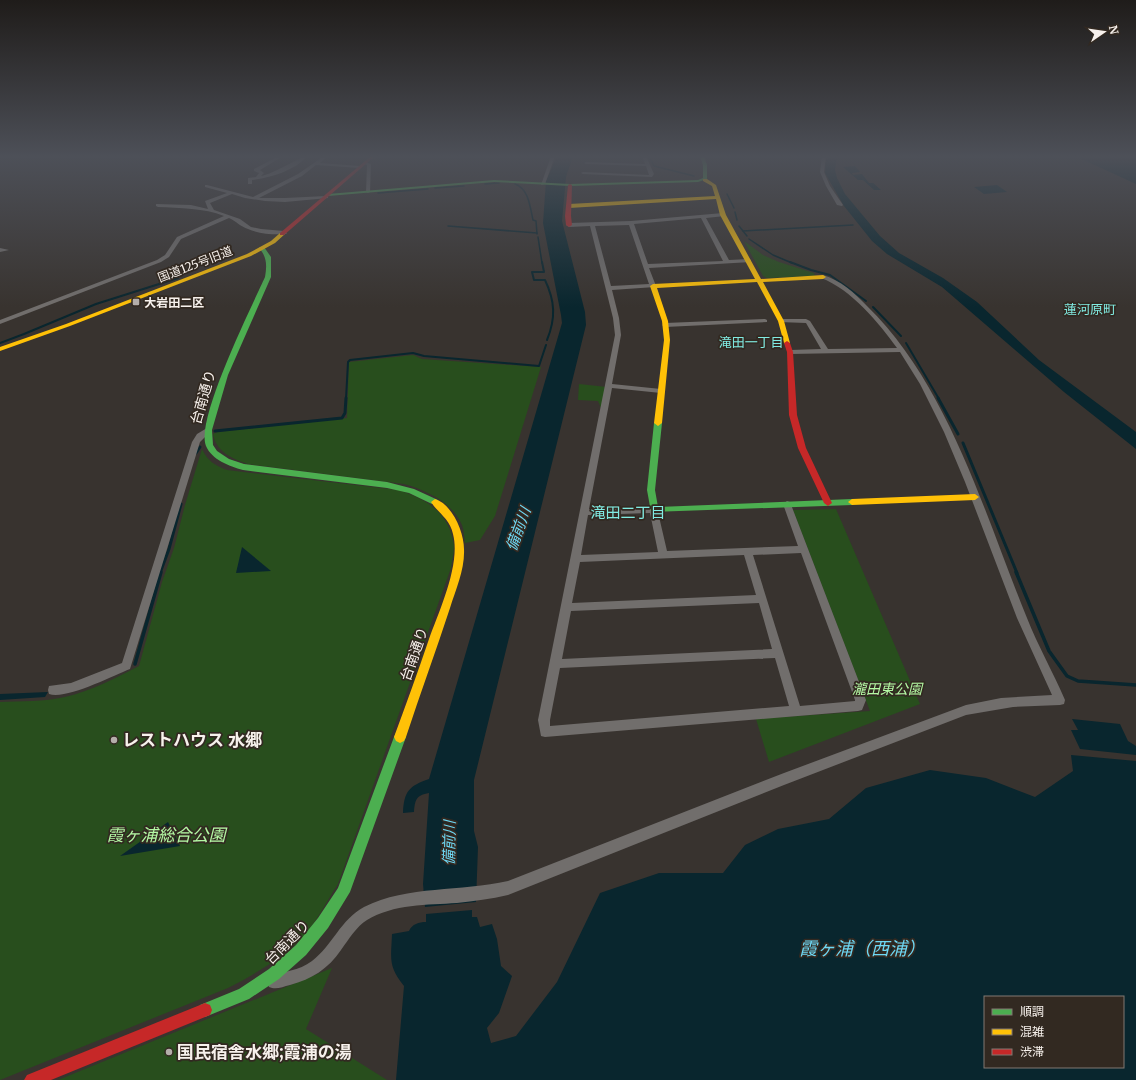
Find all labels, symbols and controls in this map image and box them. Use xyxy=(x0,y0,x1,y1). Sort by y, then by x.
north arrow xyxy=(1084,12,1124,52)
text: N xyxy=(1106,24,1122,36)
street label: 国道125号旧道 xyxy=(155,243,235,285)
place label: 大岩田二区 xyxy=(144,295,204,310)
marker: 大岩田二区 xyxy=(131,297,141,307)
district label: 蓮河原町 xyxy=(1064,301,1116,318)
district label: 滝田一丁目 xyxy=(718,334,784,351)
street label: 台南通り xyxy=(187,368,219,426)
water label: 備前川 xyxy=(501,503,535,553)
district label: 滝田二丁目 xyxy=(590,503,666,522)
street label: 台南通り xyxy=(396,625,432,683)
park label: 瀧田東公園 xyxy=(852,680,924,698)
place label: レストハウス 水郷 xyxy=(122,729,262,751)
marker: レストハウス 水郷 xyxy=(109,735,119,745)
water label: 備前川 xyxy=(439,818,459,866)
park label: 霞ヶ浦総合公園 xyxy=(107,824,227,846)
street label: 台南通り xyxy=(261,916,313,968)
water label: 霞ヶ浦（西浦） xyxy=(799,937,925,960)
legend xyxy=(984,996,1124,1068)
text: 順調 xyxy=(1020,1004,1044,1019)
text: 混雑 xyxy=(1020,1024,1044,1039)
place label: 国民宿舎水郷;霞浦の湯 xyxy=(177,1041,352,1063)
text: 渋滞 xyxy=(1020,1044,1044,1059)
marker: 国民宿舎水郷;霞浦の湯 xyxy=(164,1047,174,1057)

